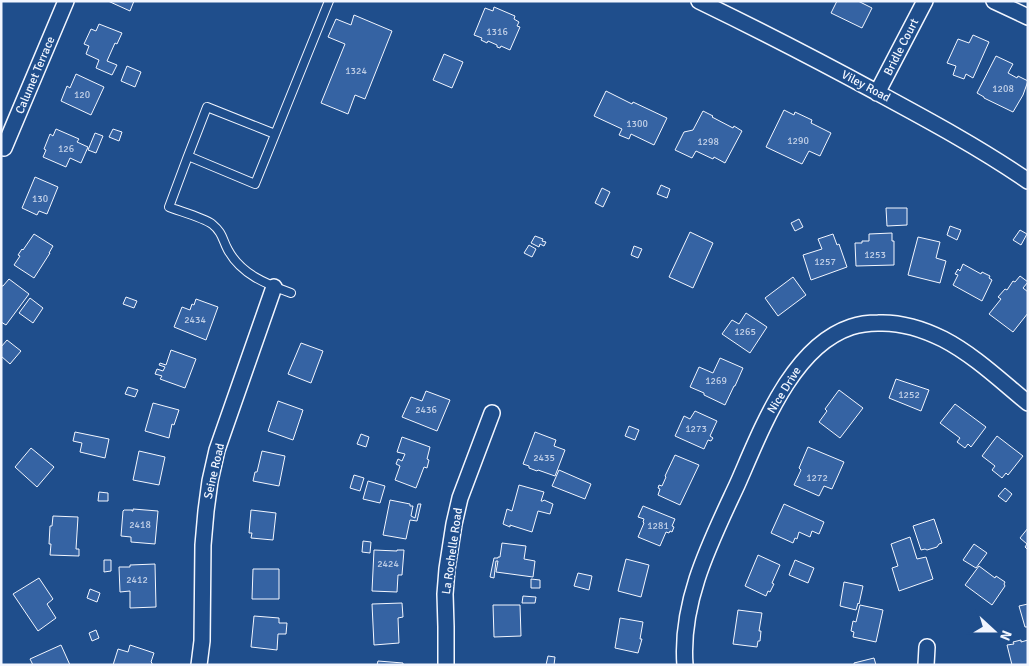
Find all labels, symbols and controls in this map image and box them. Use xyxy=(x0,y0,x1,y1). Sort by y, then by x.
street label: Bridle Court xyxy=(881,16,922,78)
house number: 1316 xyxy=(486,26,508,38)
street label: Calumet Terrace xyxy=(12,34,59,116)
house number: 1324 xyxy=(345,65,367,77)
street label: Viley Road xyxy=(839,67,893,106)
house number: 1208 xyxy=(992,83,1014,95)
house number: 120 xyxy=(74,89,90,101)
house number: 1300 xyxy=(626,118,648,130)
house number: 1290 xyxy=(787,135,809,147)
house number: 1298 xyxy=(697,136,719,148)
house number: 126 xyxy=(58,143,74,155)
house number: 130 xyxy=(32,193,48,205)
house number: 1253 xyxy=(864,249,886,261)
house number: 1257 xyxy=(814,256,836,268)
house number: 2434 xyxy=(184,314,206,326)
house number: 1265 xyxy=(734,326,756,338)
street label: Nice Drive xyxy=(764,364,805,416)
house number: 1269 xyxy=(705,375,727,387)
house number: 1252 xyxy=(898,389,920,401)
house number: 2436 xyxy=(415,404,437,416)
house number: 1273 xyxy=(685,423,707,435)
street label: Seine Road xyxy=(201,442,228,500)
house number: 2435 xyxy=(533,452,555,464)
house number: 1272 xyxy=(806,472,828,484)
street label: La Rochelle Road xyxy=(439,507,466,595)
house number: 2418 xyxy=(129,519,151,531)
house number: 1281 xyxy=(647,520,669,532)
house number: 2424 xyxy=(377,558,399,570)
house number: 2412 xyxy=(126,574,148,586)
north arrow xyxy=(969,606,1019,656)
text: N xyxy=(996,628,1015,643)

